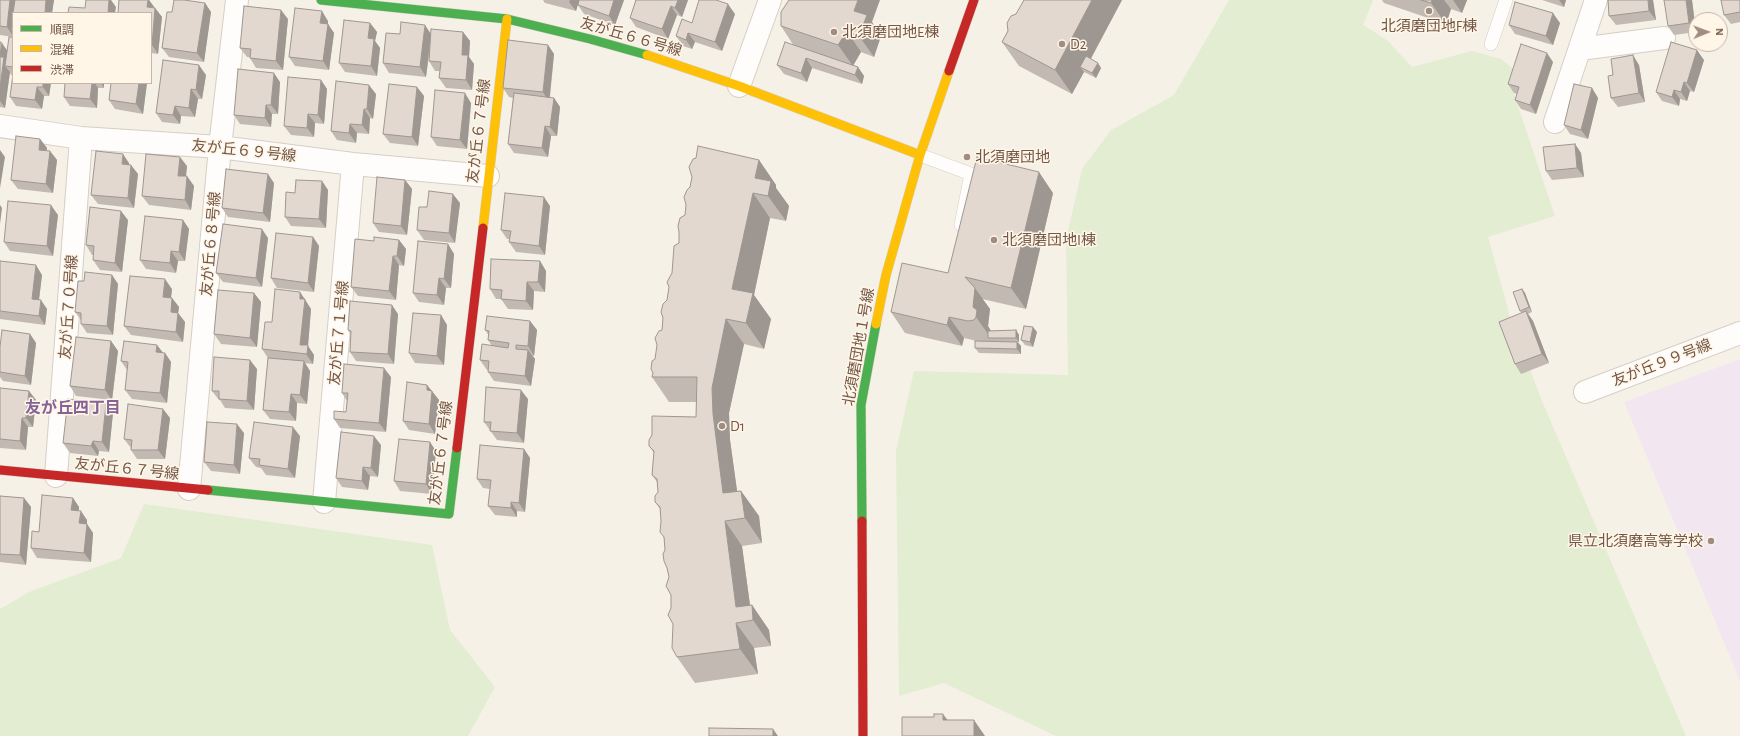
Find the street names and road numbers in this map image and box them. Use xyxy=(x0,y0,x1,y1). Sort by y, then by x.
street label: 友が丘６６号線 xyxy=(578,14,684,60)
street label: 友が丘６７号線 xyxy=(464,78,494,184)
street label: 友が丘６９号線 xyxy=(191,137,297,165)
street label: 友が丘６８号線 xyxy=(197,191,225,297)
street label: 友が丘７０号線 xyxy=(56,254,82,360)
street label: 友が丘７１号線 xyxy=(325,280,353,386)
street label: 北須磨団地１号線 xyxy=(840,286,878,408)
street label: 友が丘９９号線 xyxy=(1610,336,1714,390)
street label: 友が丘６７号線 xyxy=(426,400,456,506)
street label: 友が丘６７号線 xyxy=(74,455,180,483)

